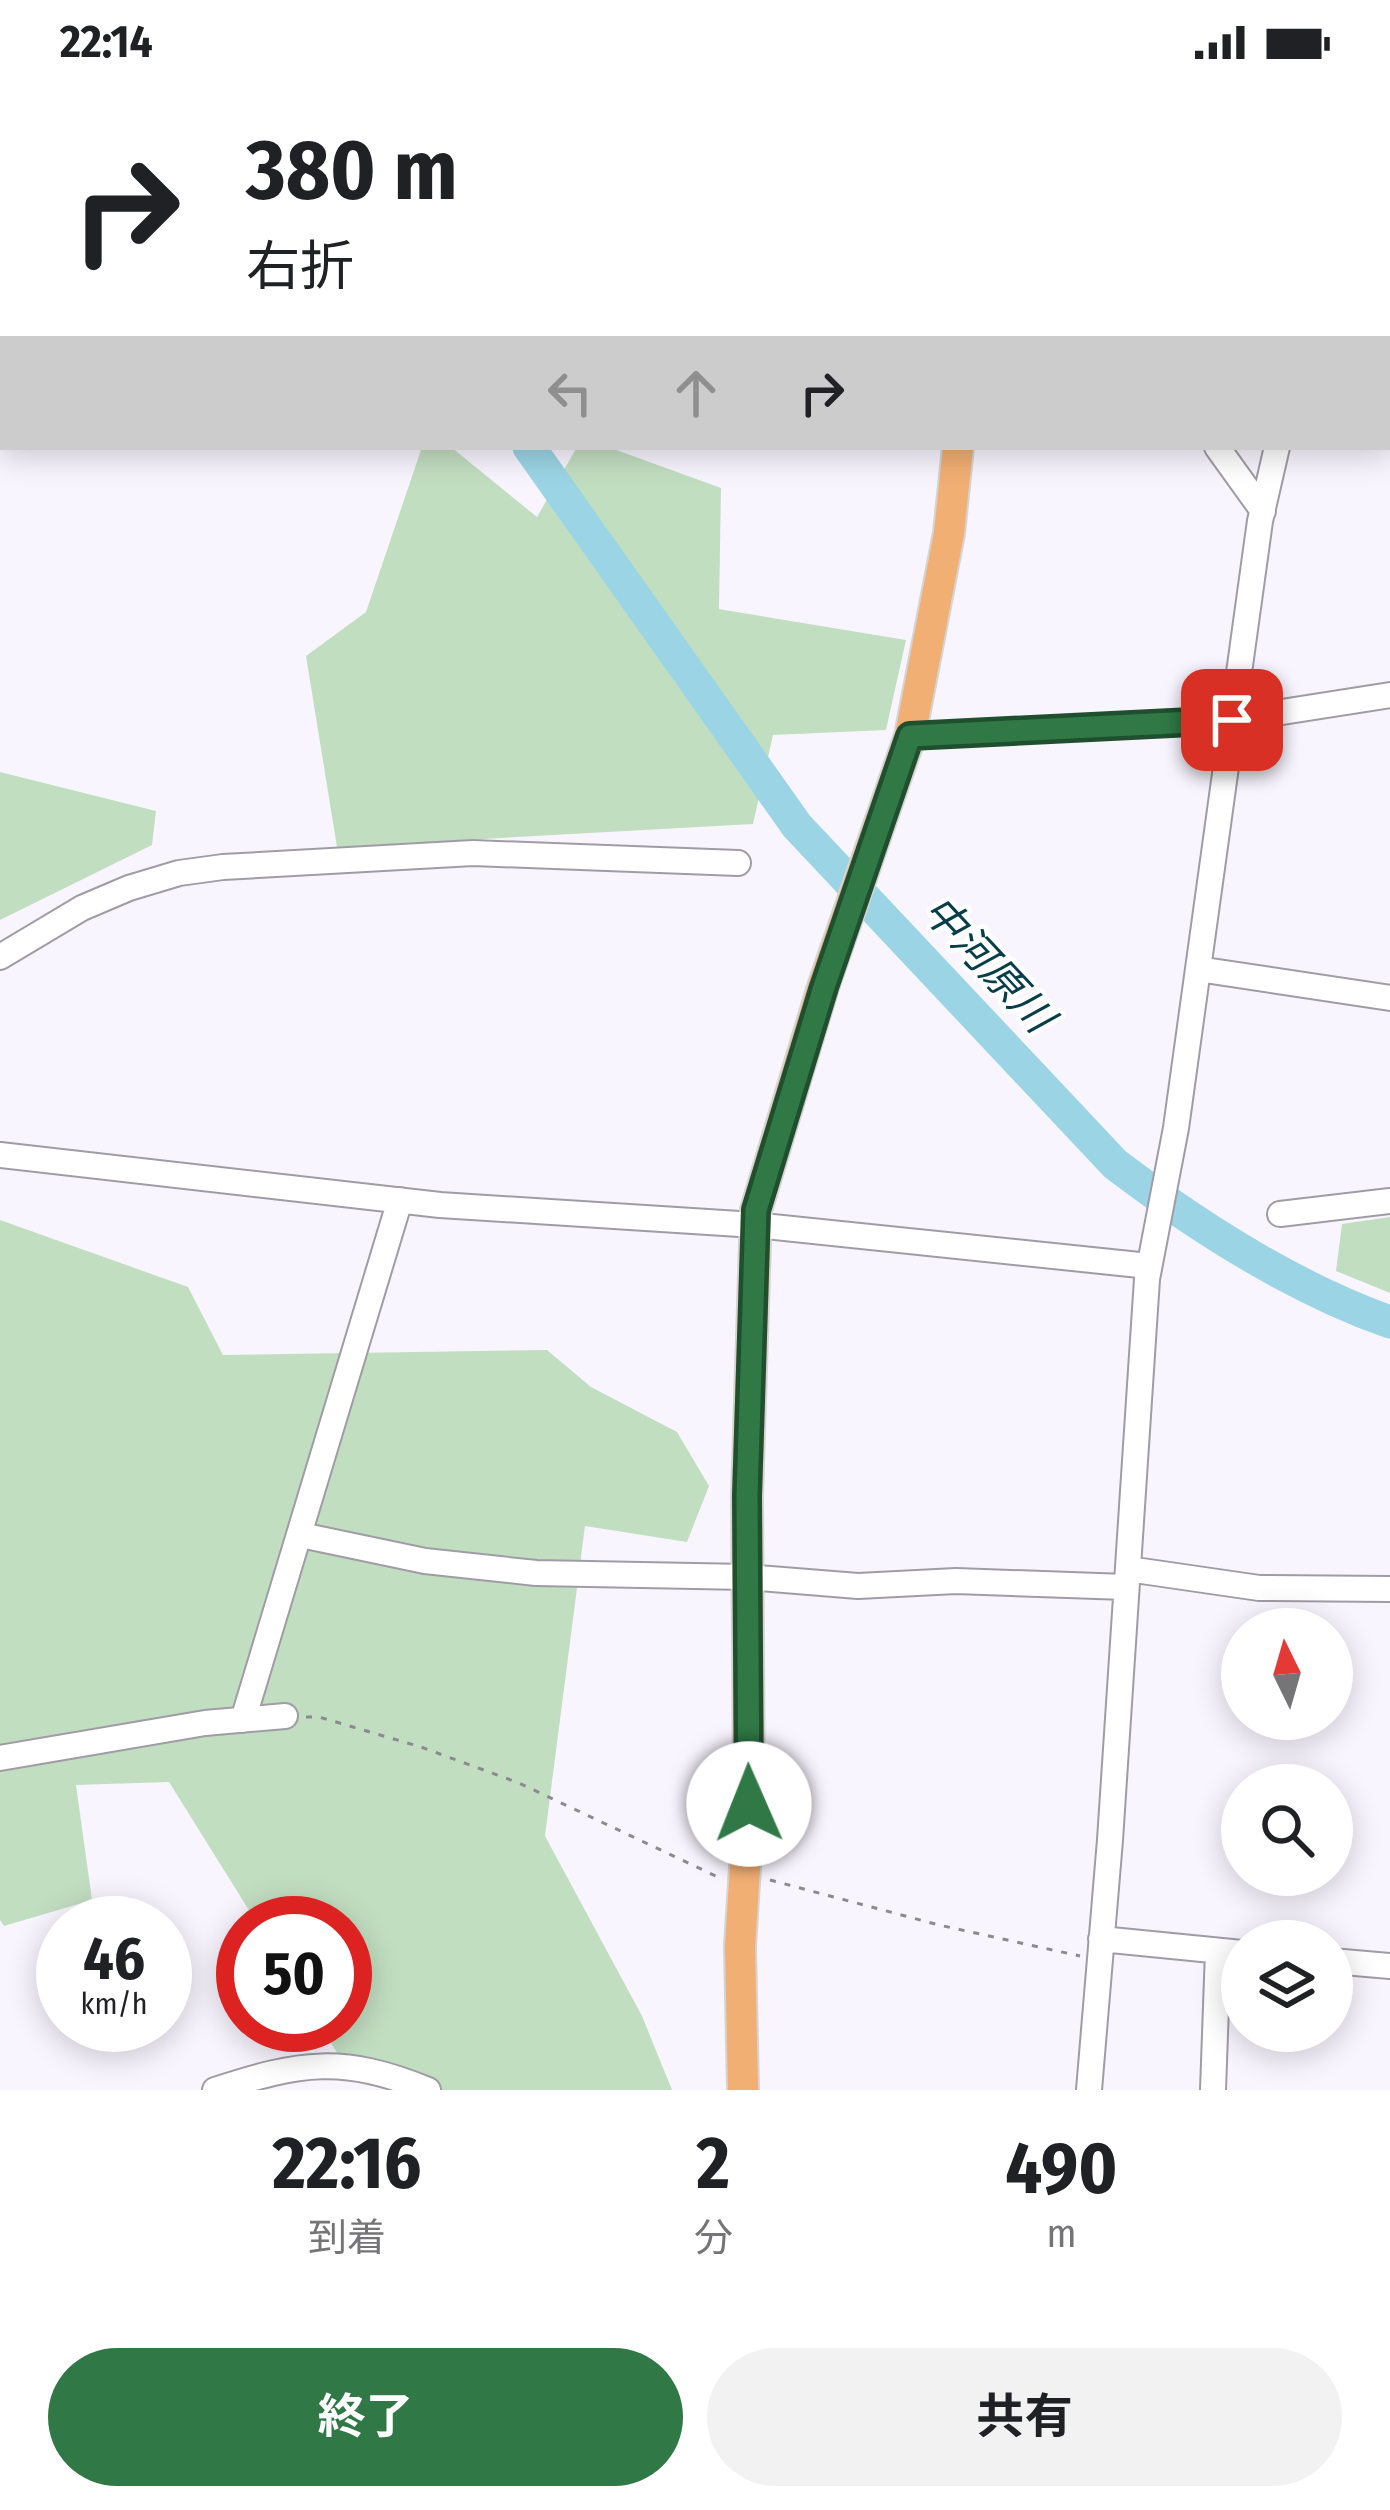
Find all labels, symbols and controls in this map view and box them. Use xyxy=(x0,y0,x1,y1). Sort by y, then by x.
text: 22:14 xyxy=(60,15,153,69)
text: 380 m xyxy=(246,120,458,221)
icon: right xyxy=(48,132,204,288)
text: 右折 xyxy=(246,235,354,299)
icon: left xyxy=(537,360,603,426)
icon: ahead xyxy=(663,360,729,426)
icon: right xyxy=(789,360,855,426)
pin xyxy=(1181,669,1283,771)
icon: arrive xyxy=(1199,687,1265,753)
water label: 中河原川 xyxy=(912,886,1066,1045)
north arrow xyxy=(1221,1608,1353,1740)
map controls xyxy=(1221,1608,1353,2052)
position arrow xyxy=(686,1741,812,1867)
button: search xyxy=(1221,1764,1353,1896)
speed limit sign: 50 xyxy=(216,1896,372,2052)
button: layers xyxy=(1221,1920,1353,2052)
text: 46 xyxy=(83,1923,145,1995)
text: km/h xyxy=(81,1986,147,2022)
text: 22:16 xyxy=(272,2121,421,2207)
text: 2 xyxy=(697,2121,730,2207)
text: 490 xyxy=(1005,2126,1118,2212)
text: m xyxy=(1046,2211,1076,2257)
text: 到着 xyxy=(308,2215,386,2261)
text: 分 xyxy=(694,2215,733,2261)
button: 終了 xyxy=(48,2348,683,2486)
button: 共有 xyxy=(707,2348,1342,2486)

